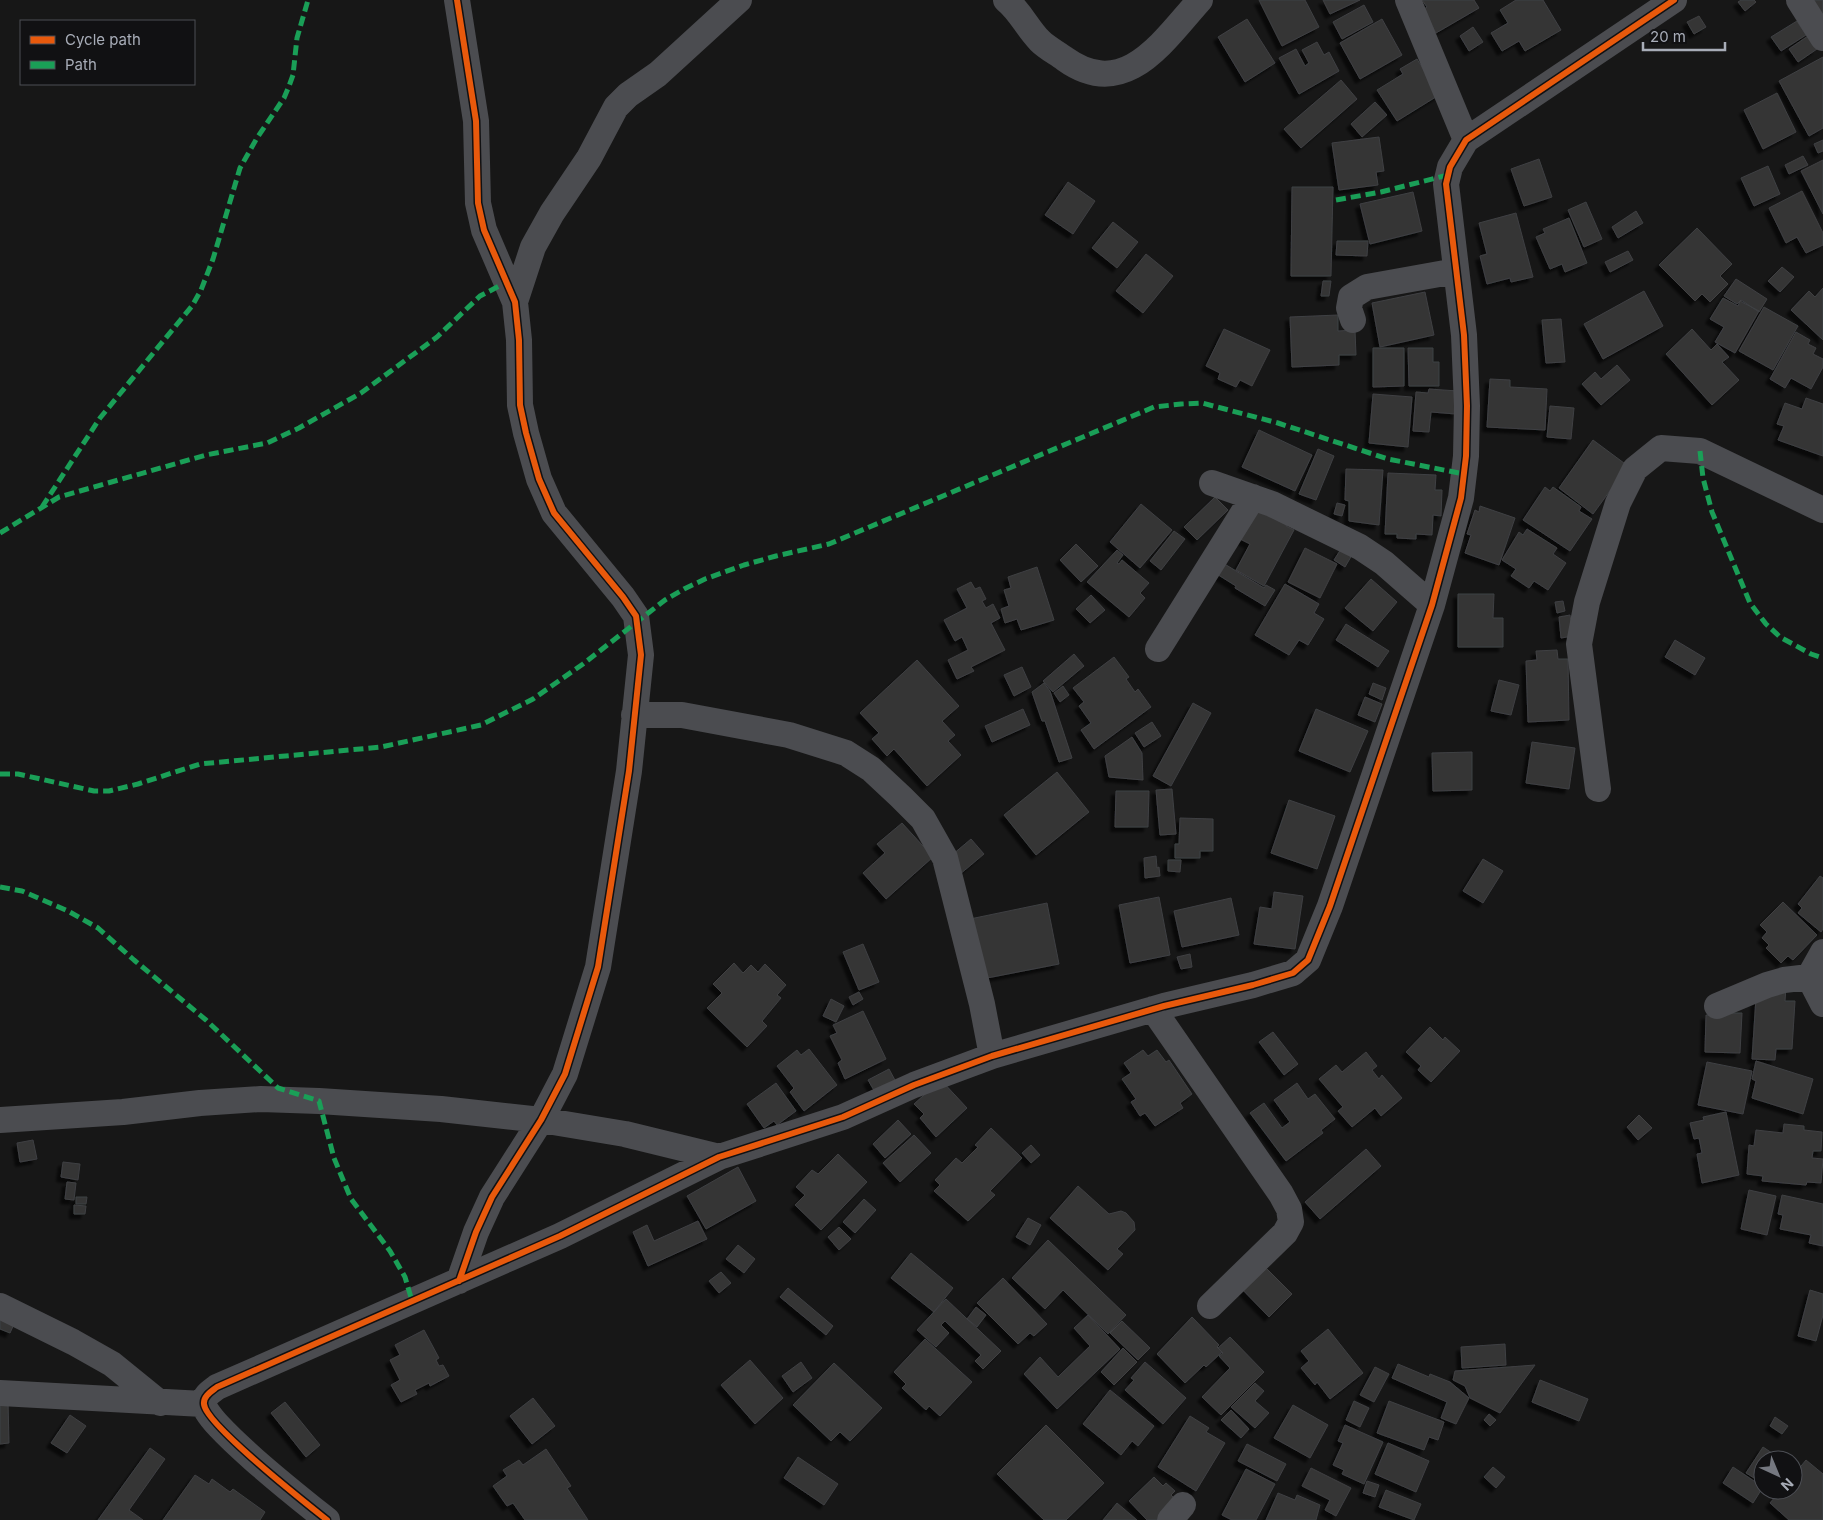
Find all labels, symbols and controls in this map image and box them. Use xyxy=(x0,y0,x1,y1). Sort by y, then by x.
legend xyxy=(20,20,195,85)
scale bar xyxy=(1643,20,1726,52)
text: 20 m xyxy=(1650,27,1686,46)
text: Cycle path xyxy=(65,30,141,49)
text: Path xyxy=(65,55,97,74)
north arrow xyxy=(1753,1450,1803,1500)
text: N xyxy=(1778,1475,1797,1495)

